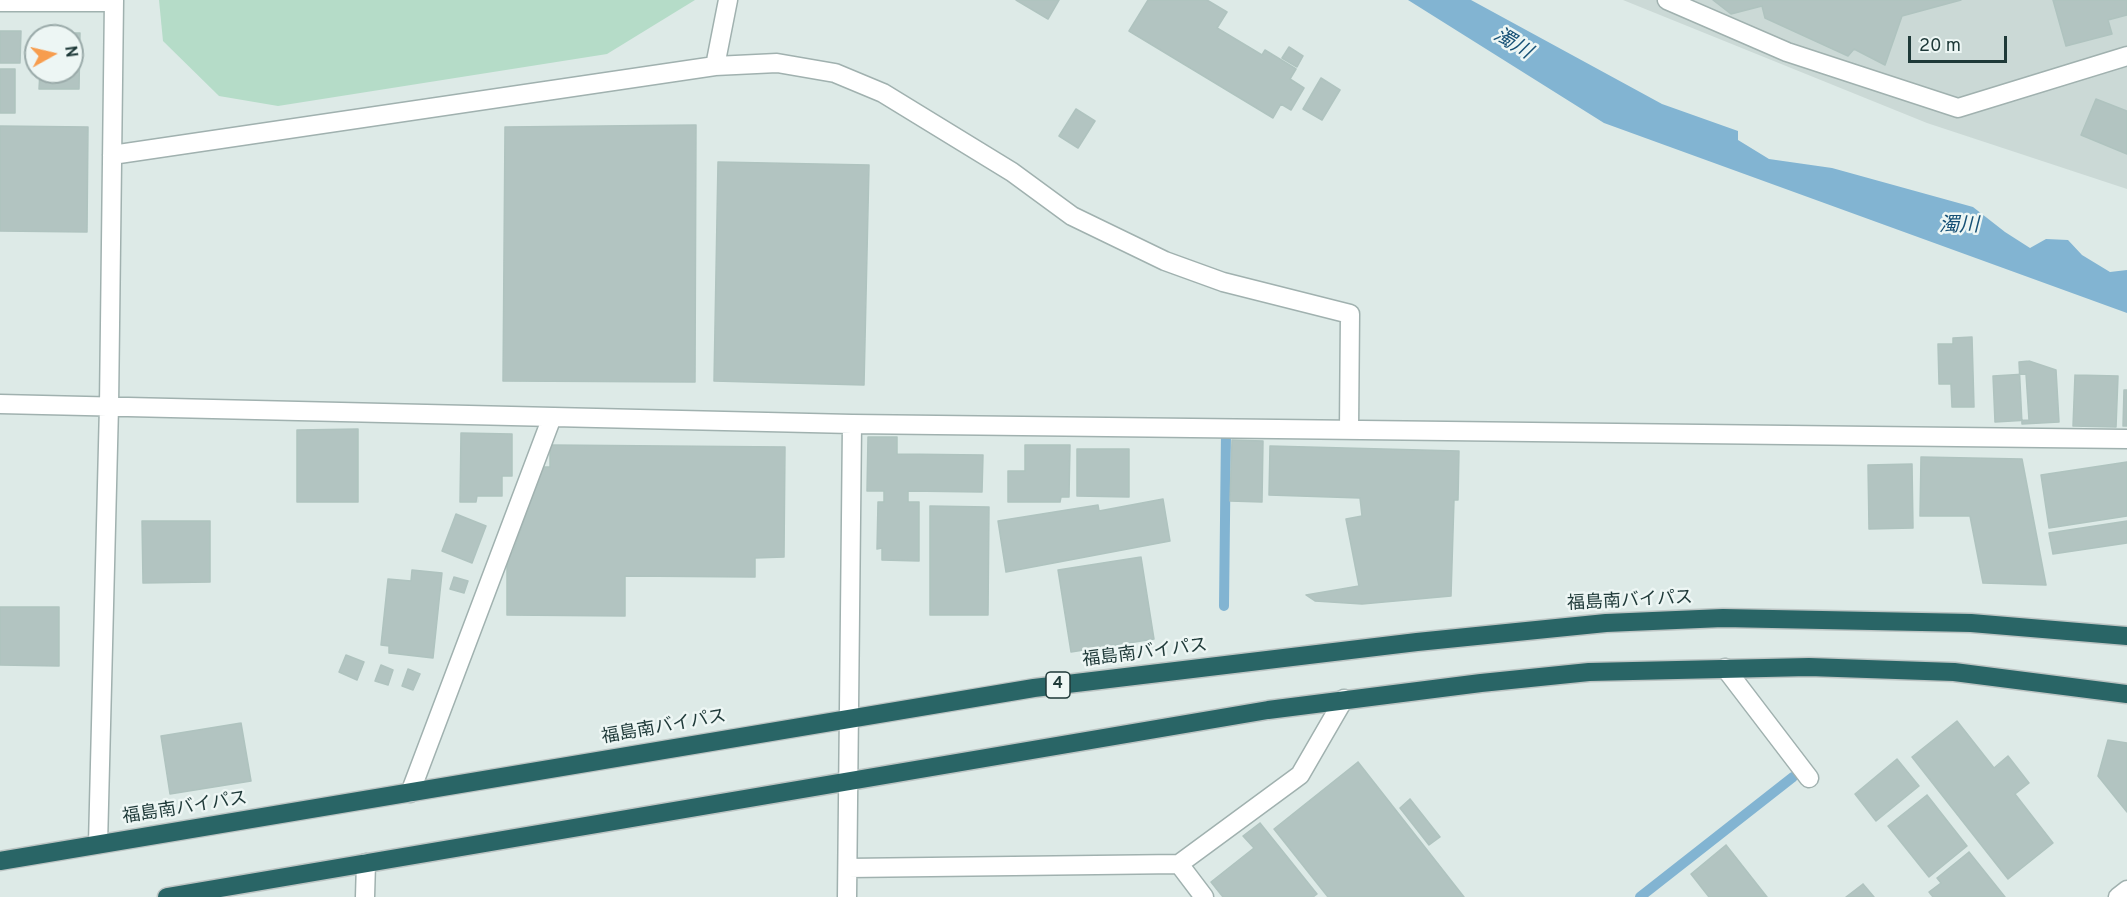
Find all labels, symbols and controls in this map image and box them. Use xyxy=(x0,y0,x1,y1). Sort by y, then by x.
north arrow xyxy=(24,24,84,84)
water label: 濁川 xyxy=(1489,24,1535,66)
scale bar xyxy=(1911,24,2010,62)
text: 20 m xyxy=(1919,35,1961,58)
text: N xyxy=(59,45,81,59)
water label: 濁川 xyxy=(1939,215,1979,239)
street label: 福島南バイパス xyxy=(1567,588,1693,616)
street label: 福島南バイパス xyxy=(1081,636,1209,672)
road number: 4 xyxy=(1046,672,1070,698)
street label: 福島南バイパス xyxy=(600,706,728,750)
street label: 福島南バイパス xyxy=(121,788,249,830)

